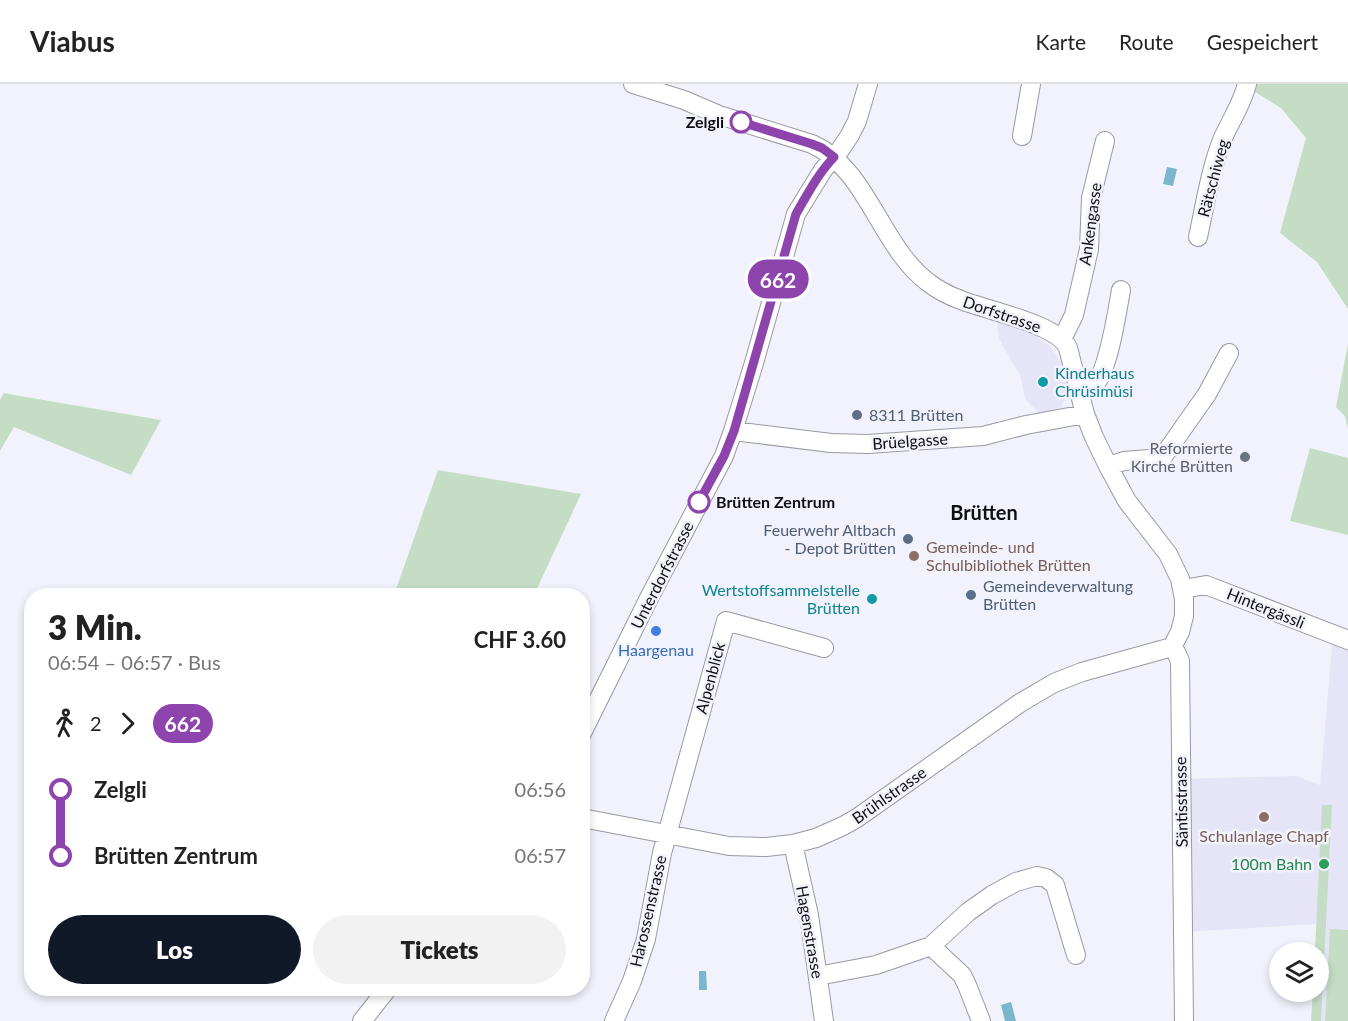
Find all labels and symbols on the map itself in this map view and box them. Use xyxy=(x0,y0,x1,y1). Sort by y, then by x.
marker: Zelgli xyxy=(730,111,752,133)
place label: Zelgli xyxy=(686,112,724,131)
street label: Rätschiweg xyxy=(1193,137,1232,219)
street label: Ankengasse xyxy=(1074,181,1105,267)
line badge: 662 xyxy=(744,260,812,298)
street label: Dorfstrasse xyxy=(961,291,1044,336)
place label: Kinderhaus Chrüsimüsi xyxy=(1055,363,1134,400)
marker: Kinderhaus Chrüsimüsi xyxy=(1036,375,1050,389)
place label: 8311 Brütten xyxy=(869,405,963,424)
marker: 8311 Brütten xyxy=(850,408,864,422)
street label: Brüelgasse xyxy=(872,428,948,453)
place label: Reformierte Kirche Brütten xyxy=(1131,438,1233,475)
marker: Reformierte Kirche Brütten xyxy=(1238,450,1252,464)
marker: Brütten Zentrum xyxy=(688,491,710,513)
place label: Brütten Zentrum xyxy=(716,492,835,511)
district label: Brütten xyxy=(950,500,1018,524)
street label: Unterdorfstrasse xyxy=(626,518,697,632)
place label: Feuerwehr Altbach - Depot Brütten xyxy=(763,520,896,557)
marker: Feuerwehr Altbach - Depot Brütten xyxy=(901,532,915,546)
place label: Gemeinde- und Schulbibliothek Brütten xyxy=(926,537,1091,574)
marker: Gemeinde- und Schulbibliothek Brütten xyxy=(907,549,921,563)
place label: Gemeindeverwaltung Brütten xyxy=(983,576,1133,613)
place label: Wertstoffsammelstelle Brütten xyxy=(702,580,860,617)
street label: Hintergässli xyxy=(1224,583,1308,632)
marker: Gemeindeverwaltung Brütten xyxy=(964,588,978,602)
marker: Wertstoffsammelstelle Brütten xyxy=(865,592,879,606)
marker: Haargenau xyxy=(649,624,663,638)
street label: Alpenblick xyxy=(691,639,728,716)
place label: Haargenau xyxy=(618,640,694,659)
street label: Säntisstrasse xyxy=(1170,756,1191,848)
street label: Brühlstrasse xyxy=(848,762,929,827)
marker: Schulanlage Chapf xyxy=(1257,810,1271,824)
place label: Schulanlage Chapf xyxy=(1199,826,1329,845)
street label: Harossenstrasse xyxy=(625,853,670,969)
place label: 100m Bahn xyxy=(1231,854,1312,873)
marker: 100m Bahn xyxy=(1317,857,1331,871)
street label: Hagenstrasse xyxy=(793,884,828,980)

